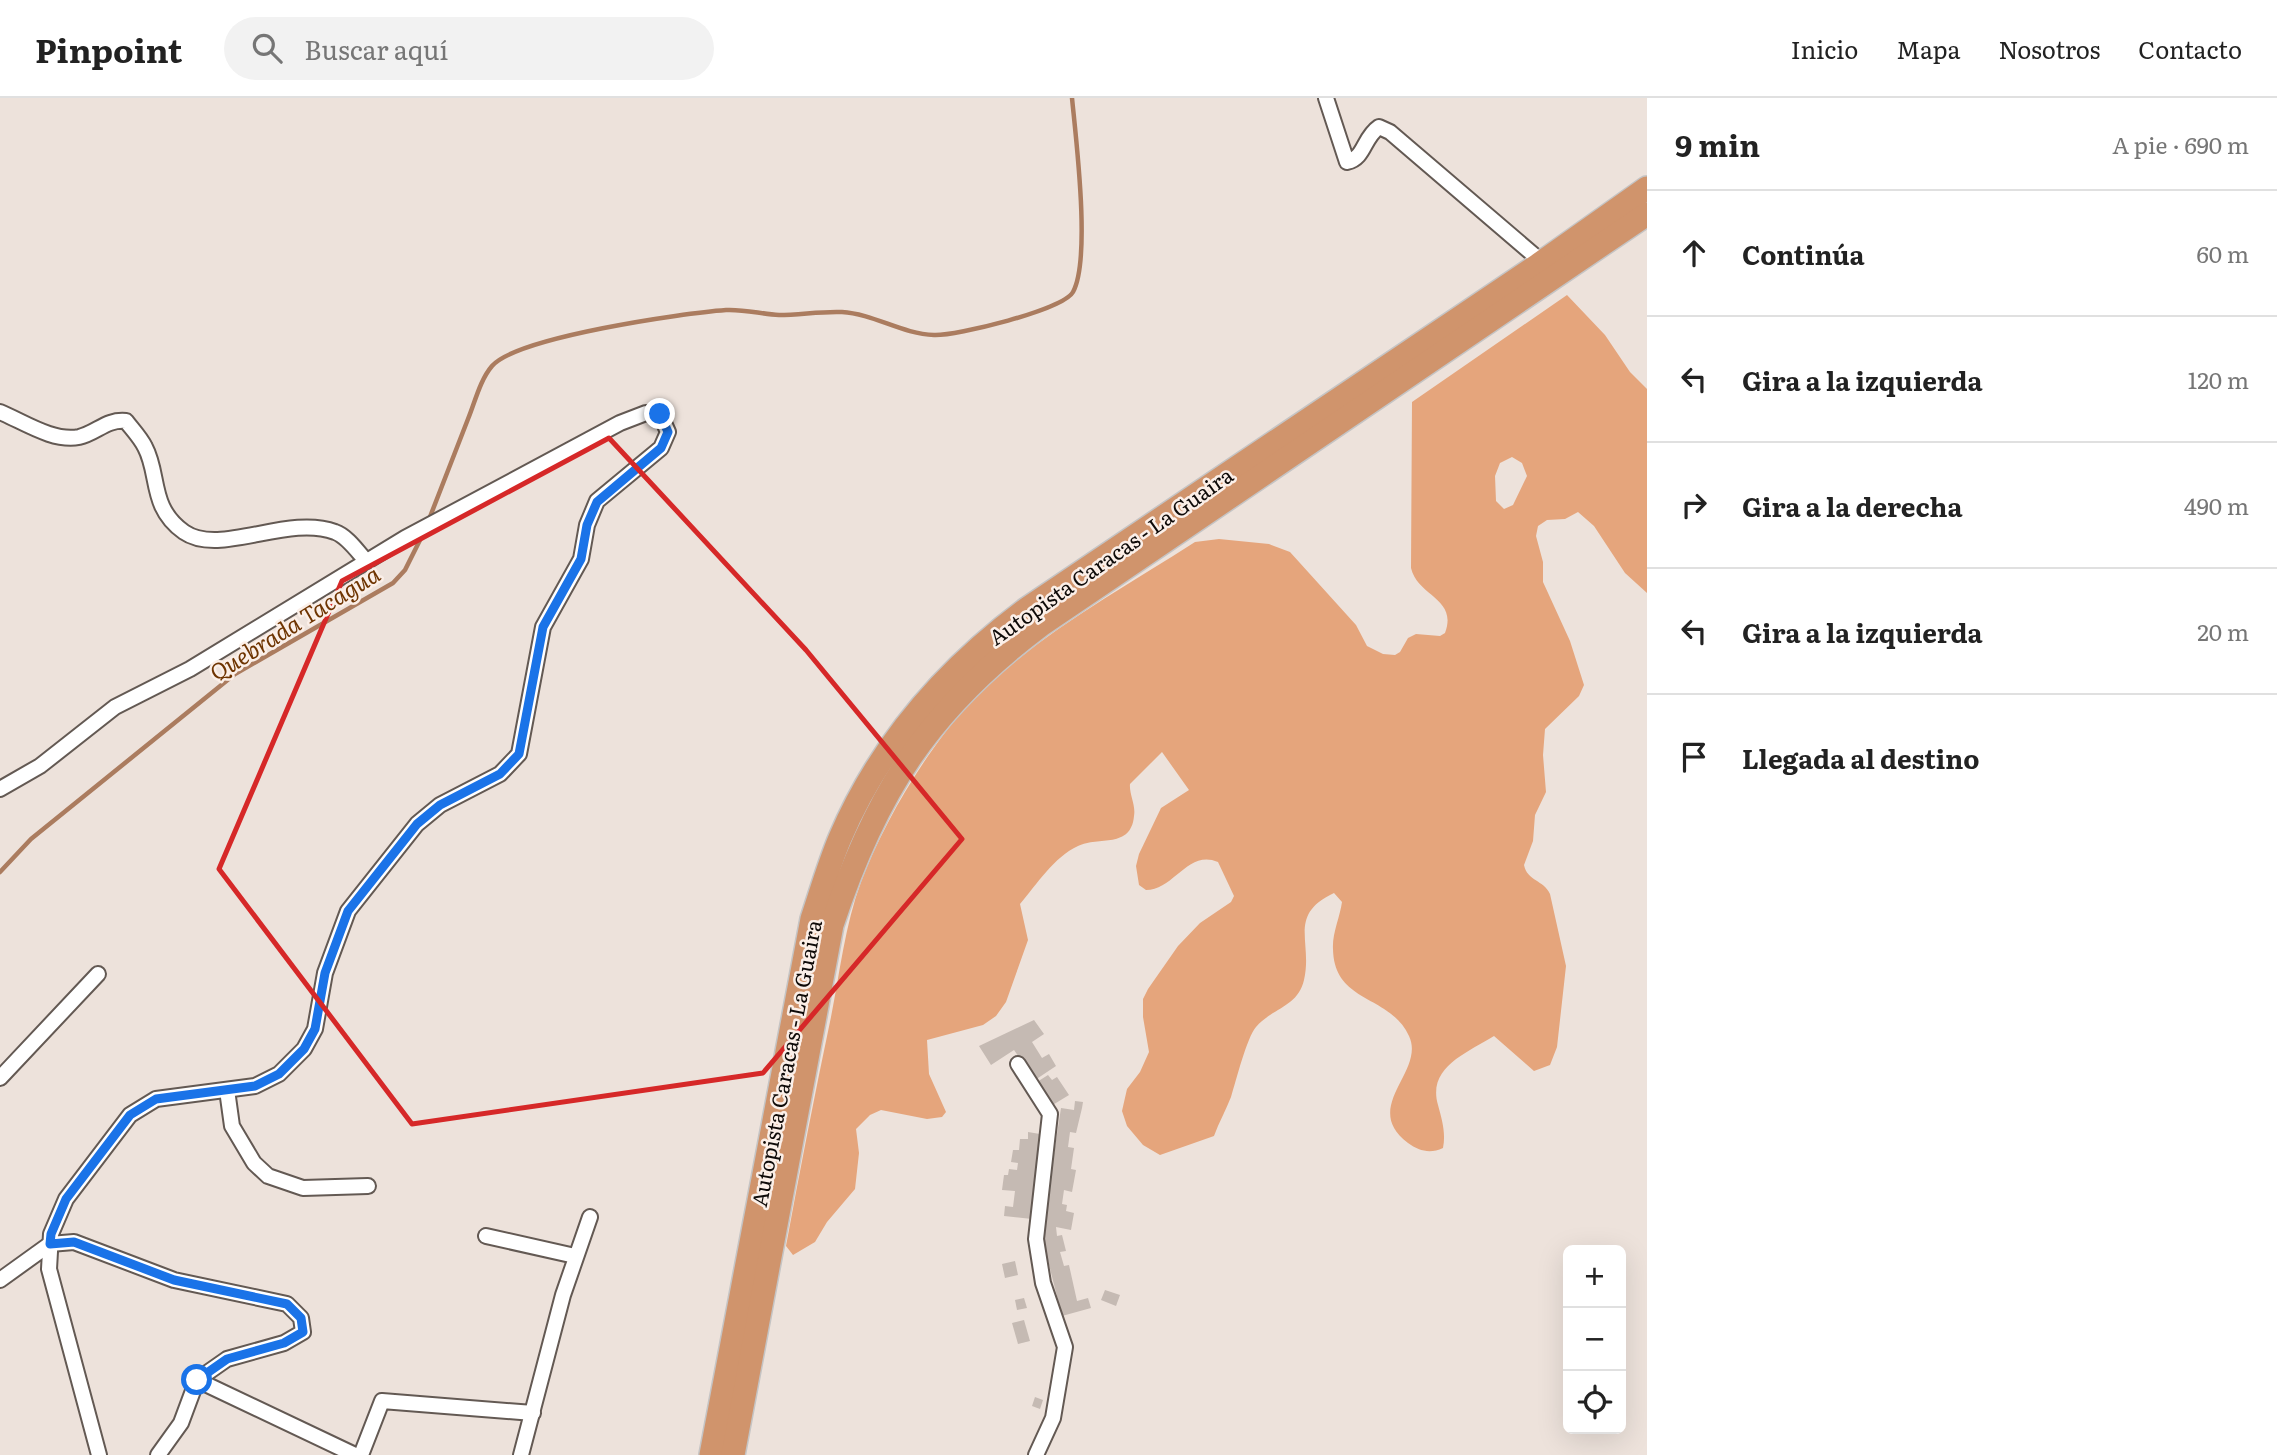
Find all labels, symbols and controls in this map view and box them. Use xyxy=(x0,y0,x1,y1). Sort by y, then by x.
search box xyxy=(224,17,714,80)
text: Pinpoint xyxy=(35,24,182,73)
icon: search xyxy=(248,29,286,67)
text: Buscar aquí xyxy=(304,29,448,68)
text: Inicio xyxy=(1791,31,1858,66)
text: Mapa xyxy=(1896,31,1960,66)
text: Nosotros xyxy=(1998,31,2100,66)
text: Contacto xyxy=(2138,31,2242,66)
text: 9 min xyxy=(1675,122,1760,166)
text: A pie · 690 m xyxy=(2112,127,2249,161)
icon: ahead xyxy=(1675,234,1713,272)
text: Continúa xyxy=(1742,234,1865,273)
text: 60 m xyxy=(2196,236,2249,270)
icon: left xyxy=(1675,360,1713,398)
text: Gira a la izquierda xyxy=(1742,360,1983,399)
text: 120 m xyxy=(2188,362,2249,396)
route end xyxy=(644,398,675,429)
street label: Autopista Caracas - La Guaira xyxy=(982,458,1239,651)
icon: right xyxy=(1675,486,1713,524)
text: Gira a la derecha xyxy=(1742,486,1962,525)
text: 490 m xyxy=(2184,488,2249,522)
water label: Quebrada Tacagua xyxy=(202,556,386,688)
icon: left xyxy=(1675,612,1713,650)
text: Gira a la izquierda xyxy=(1742,612,1983,651)
text: 20 m xyxy=(2197,614,2249,648)
icon: arrive xyxy=(1675,738,1713,776)
text: Llegada al destino xyxy=(1742,738,1979,777)
street label: Autopista Caracas - La Guaira xyxy=(742,916,828,1209)
map controls xyxy=(1563,1245,1626,1434)
button: + xyxy=(1563,1245,1626,1308)
button: − xyxy=(1563,1308,1626,1371)
route start xyxy=(181,1364,212,1395)
button: locate xyxy=(1563,1371,1626,1434)

